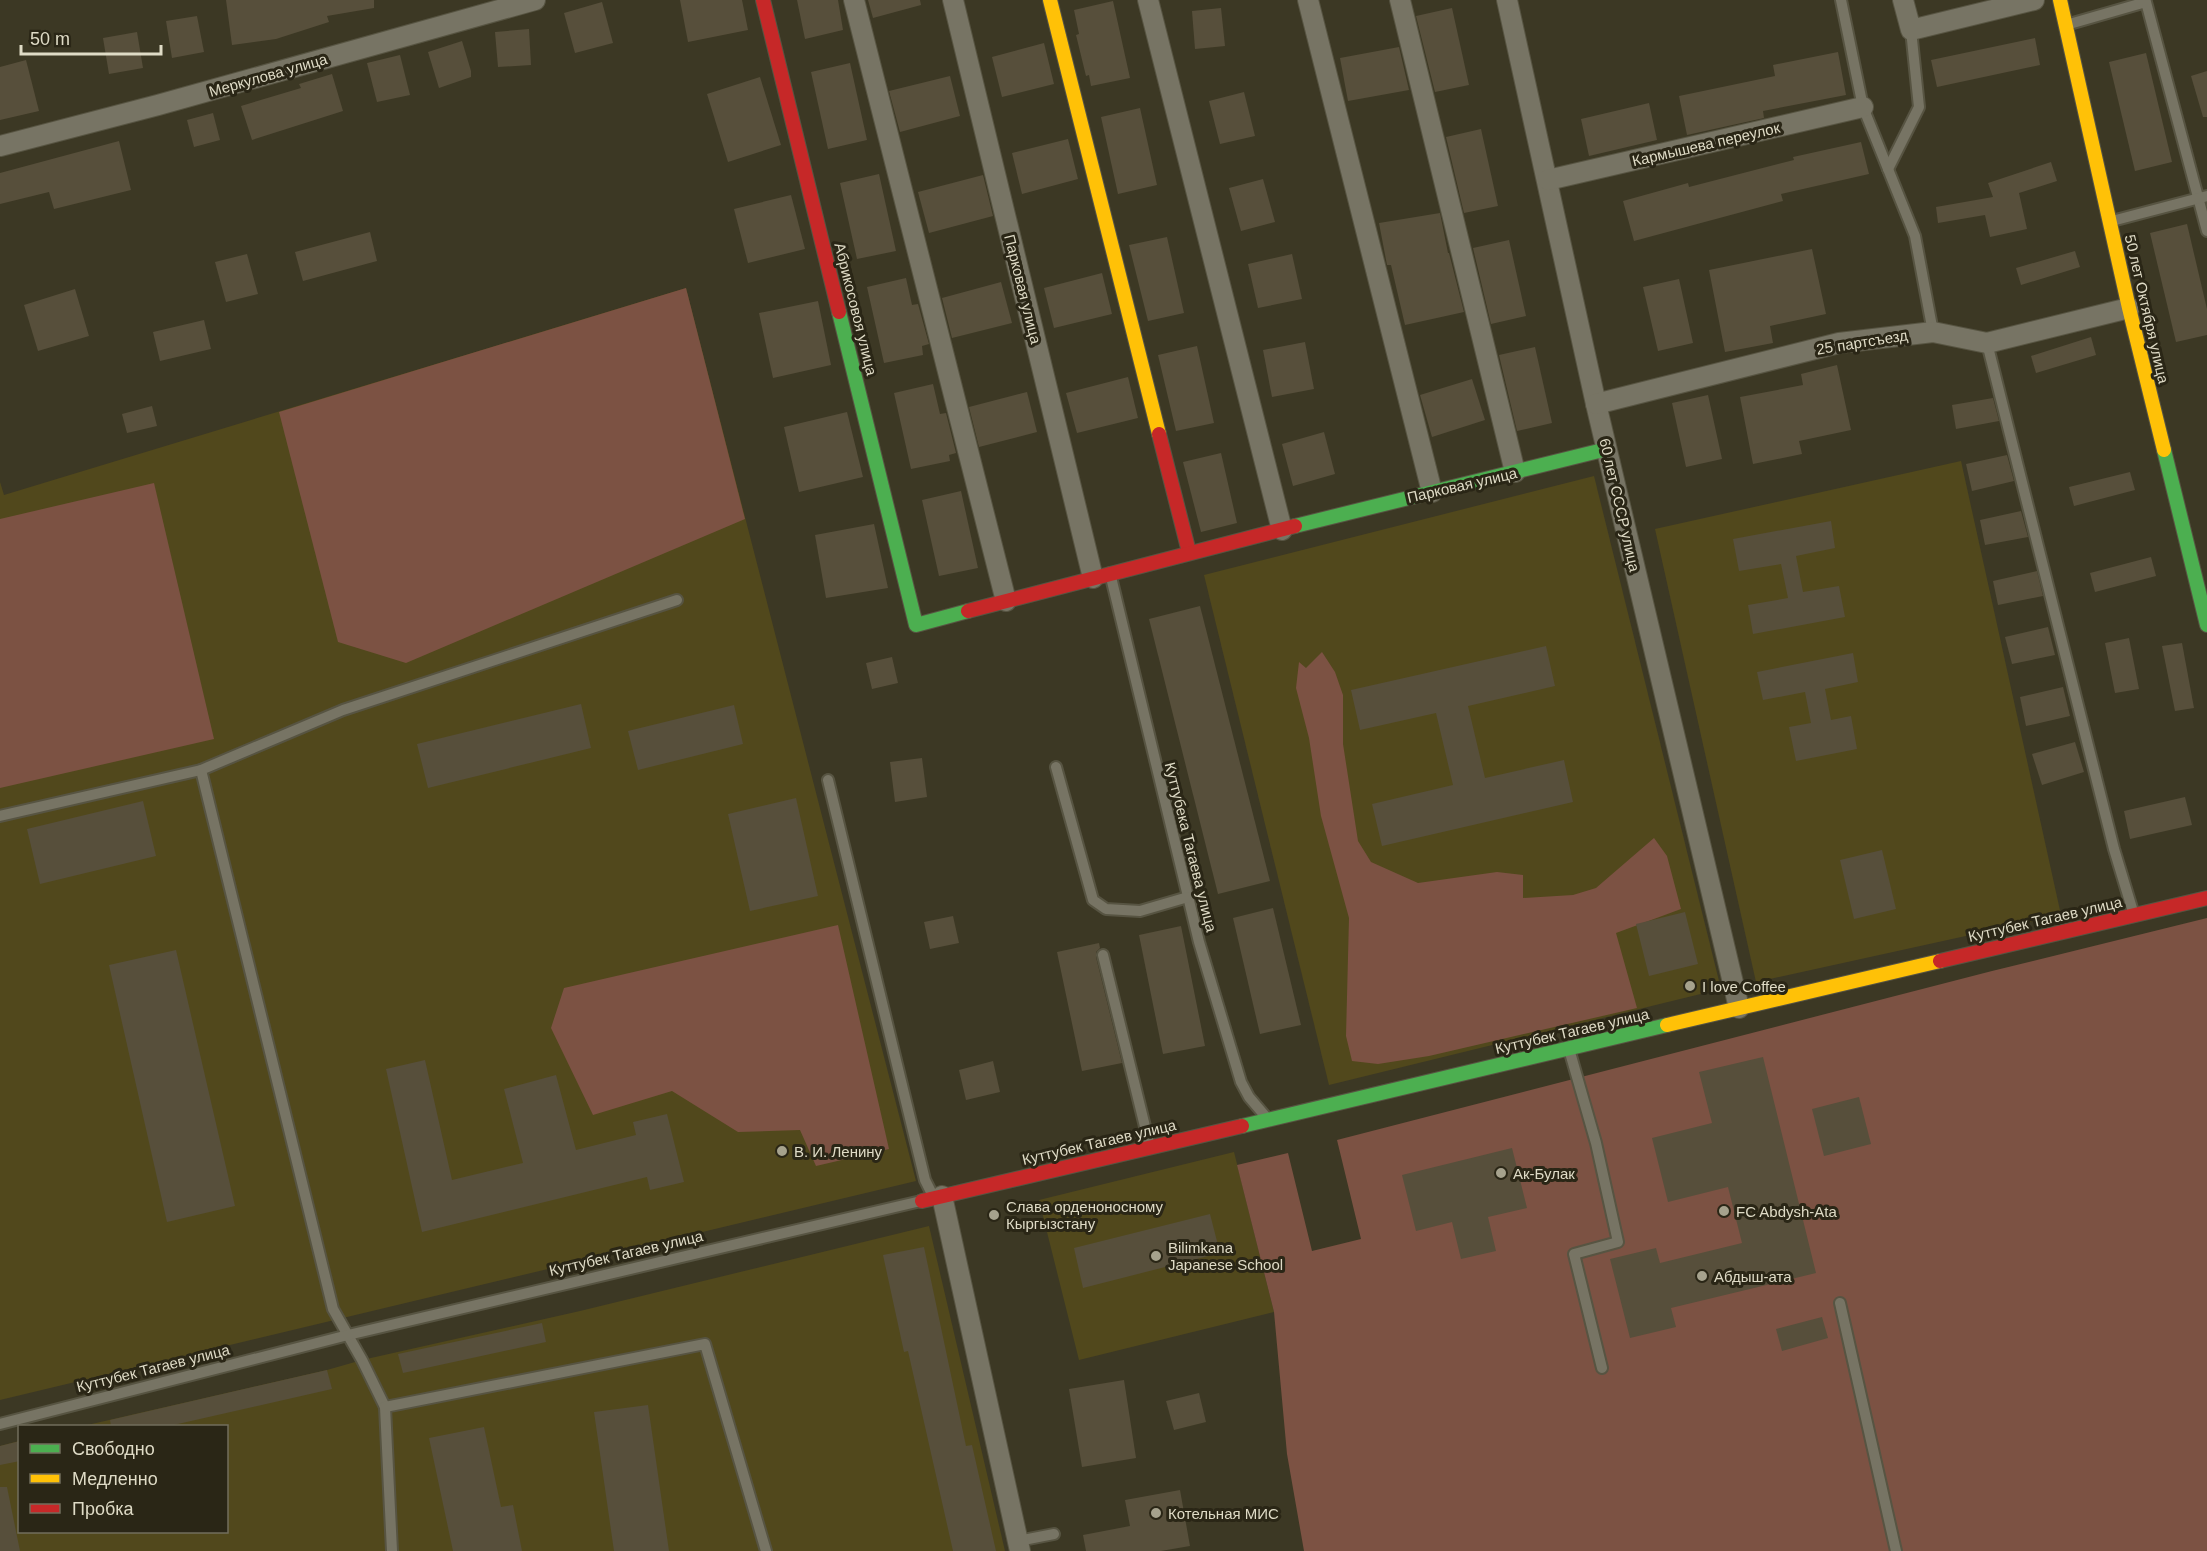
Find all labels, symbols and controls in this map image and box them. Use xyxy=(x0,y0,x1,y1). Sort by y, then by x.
scale bar xyxy=(21,18,160,56)
text: 50 m xyxy=(30,29,70,49)
street label: Меркулова улица xyxy=(207,50,330,100)
street label: Кармышева переулок xyxy=(1630,119,1782,169)
street label: Парковая улица xyxy=(1001,233,1045,346)
street label: 50 лет Октября улица xyxy=(2122,233,2173,386)
street label: Абрикосовоя улица xyxy=(831,241,881,378)
street label: 25 партсъезд xyxy=(1815,326,1909,358)
street label: 60 лет СССР улица xyxy=(1596,437,1644,574)
street label: Парковая улица xyxy=(1405,464,1519,506)
street label: Куттубека Тагаева улица xyxy=(1162,760,1220,934)
street label: Куттубек Тагаев улица xyxy=(1966,893,2124,945)
place label: I love Coffee xyxy=(1702,978,1786,995)
marker: I love Coffee xyxy=(1683,979,1697,993)
street label: Куттубек Тагаев улица xyxy=(1493,1005,1651,1057)
street label: Куттубек Тагаев улица xyxy=(1020,1116,1178,1168)
place label: В. И. Ленину xyxy=(794,1143,883,1160)
marker: В. И. Ленину xyxy=(775,1144,789,1158)
place label: Ак-Булак xyxy=(1513,1165,1575,1182)
marker: Ак-Булак xyxy=(1494,1166,1508,1180)
place label: Слава орденоносному Кыргызстану xyxy=(1006,1198,1164,1232)
place label: FC Abdysh-Ata xyxy=(1736,1203,1838,1220)
marker: FC Abdysh-Ata xyxy=(1717,1204,1731,1218)
marker: Слава орденоносному Кыргызстану xyxy=(987,1208,1001,1222)
street label: Куттубек Тагаев улица xyxy=(547,1227,705,1279)
place label: Bilimkana Japanese School xyxy=(1168,1239,1283,1273)
marker: Bilimkana Japanese School xyxy=(1149,1249,1163,1263)
place label: Абдыш-ата xyxy=(1714,1268,1792,1285)
marker: Абдыш-ата xyxy=(1695,1269,1709,1283)
street label: Куттубек Тагаев улица xyxy=(75,1341,232,1395)
legend xyxy=(18,1425,228,1533)
text: Свободно xyxy=(72,1439,155,1459)
text: Медленно xyxy=(72,1469,158,1489)
text: Пробка xyxy=(72,1499,135,1519)
place label: Котельная МИС xyxy=(1168,1505,1279,1522)
marker: Котельная МИС xyxy=(1149,1506,1163,1520)

